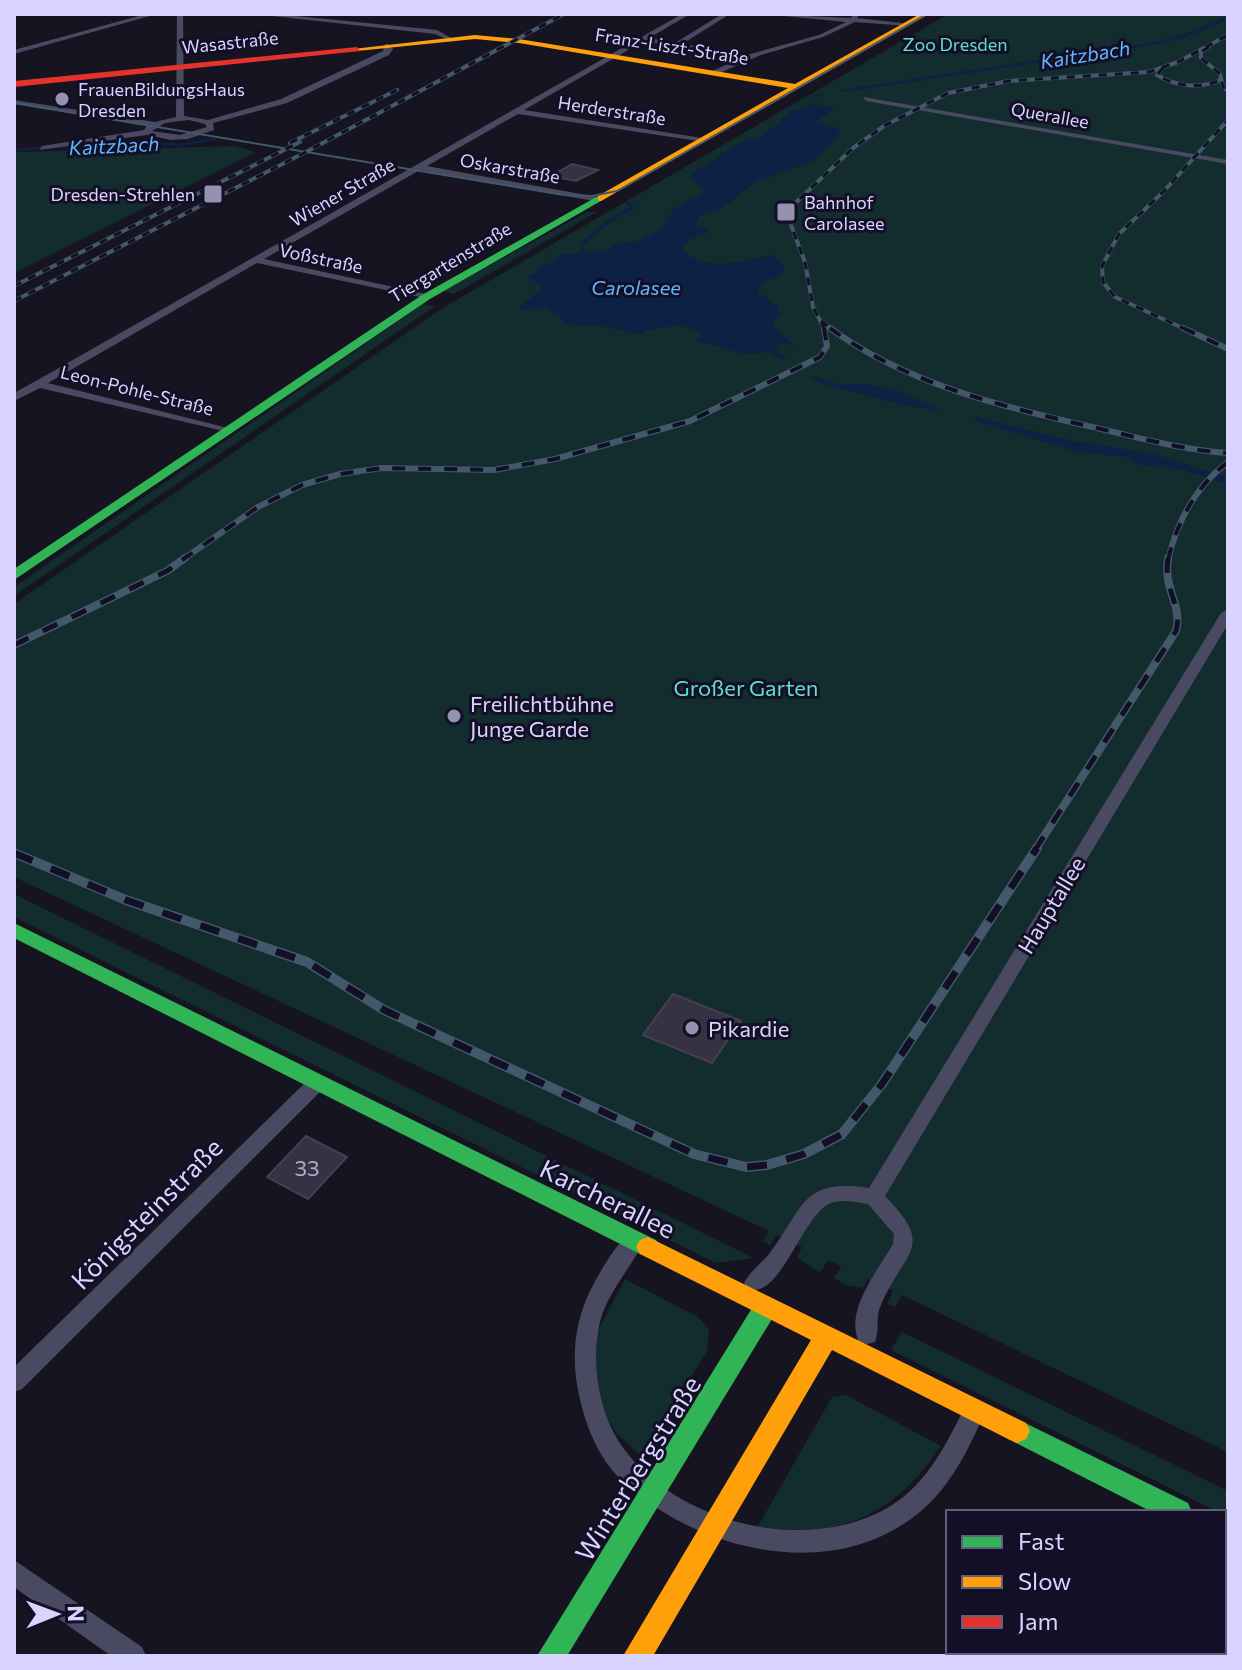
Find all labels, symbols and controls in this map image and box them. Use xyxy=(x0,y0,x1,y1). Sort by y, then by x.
street label: Franz-Liszt-Straße xyxy=(594,23,750,69)
street label: Wasastraße xyxy=(181,26,279,58)
park label: Zoo Dresden xyxy=(902,33,1008,55)
water label: Kaitzbach xyxy=(1038,35,1132,73)
place label: FrauenBildungsHaus Dresden xyxy=(78,78,245,121)
marker: FrauenBildungsHaus Dresden xyxy=(53,90,71,108)
street label: Herderstraße xyxy=(556,91,668,129)
street label: Querallee xyxy=(1009,97,1091,133)
water label: Kaitzbach xyxy=(68,131,160,159)
street label: Oskarstraße xyxy=(458,148,562,188)
street label: Wiener Straße xyxy=(286,153,398,231)
place label: Dresden-Strehlen xyxy=(51,183,195,205)
marker: Dresden-Strehlen xyxy=(202,183,224,205)
place label: Bahnhof Carolasee xyxy=(804,191,885,234)
marker: Bahnhof Carolasee xyxy=(775,201,797,223)
street label: Tiergartenstraße xyxy=(385,217,515,307)
street label: Voßstraße xyxy=(277,238,365,278)
water label: Carolasee xyxy=(591,275,681,299)
street label: Leon-Pohle-Straße xyxy=(58,360,216,420)
park label: Großer Garten xyxy=(674,674,818,701)
place label: Freilichtbühne Junge Garde xyxy=(470,690,614,742)
marker: Freilichtbühne Junge Garde xyxy=(445,707,463,725)
street label: Hauptallee xyxy=(1012,852,1090,958)
place label: Pikardie xyxy=(708,1015,789,1042)
marker: Pikardie xyxy=(683,1019,701,1037)
street label: Königsteinstraße xyxy=(64,1131,228,1295)
street label: Karcherallee xyxy=(535,1152,681,1244)
house number: 33 xyxy=(294,1154,320,1181)
street label: Winterbergstraße xyxy=(568,1370,706,1566)
legend xyxy=(946,1510,1226,1654)
text: Fast xyxy=(1018,1526,1065,1555)
text: Slow xyxy=(1018,1566,1071,1595)
north arrow xyxy=(16,1574,96,1654)
text: N xyxy=(63,1605,90,1622)
text: Jam xyxy=(1018,1606,1058,1635)

